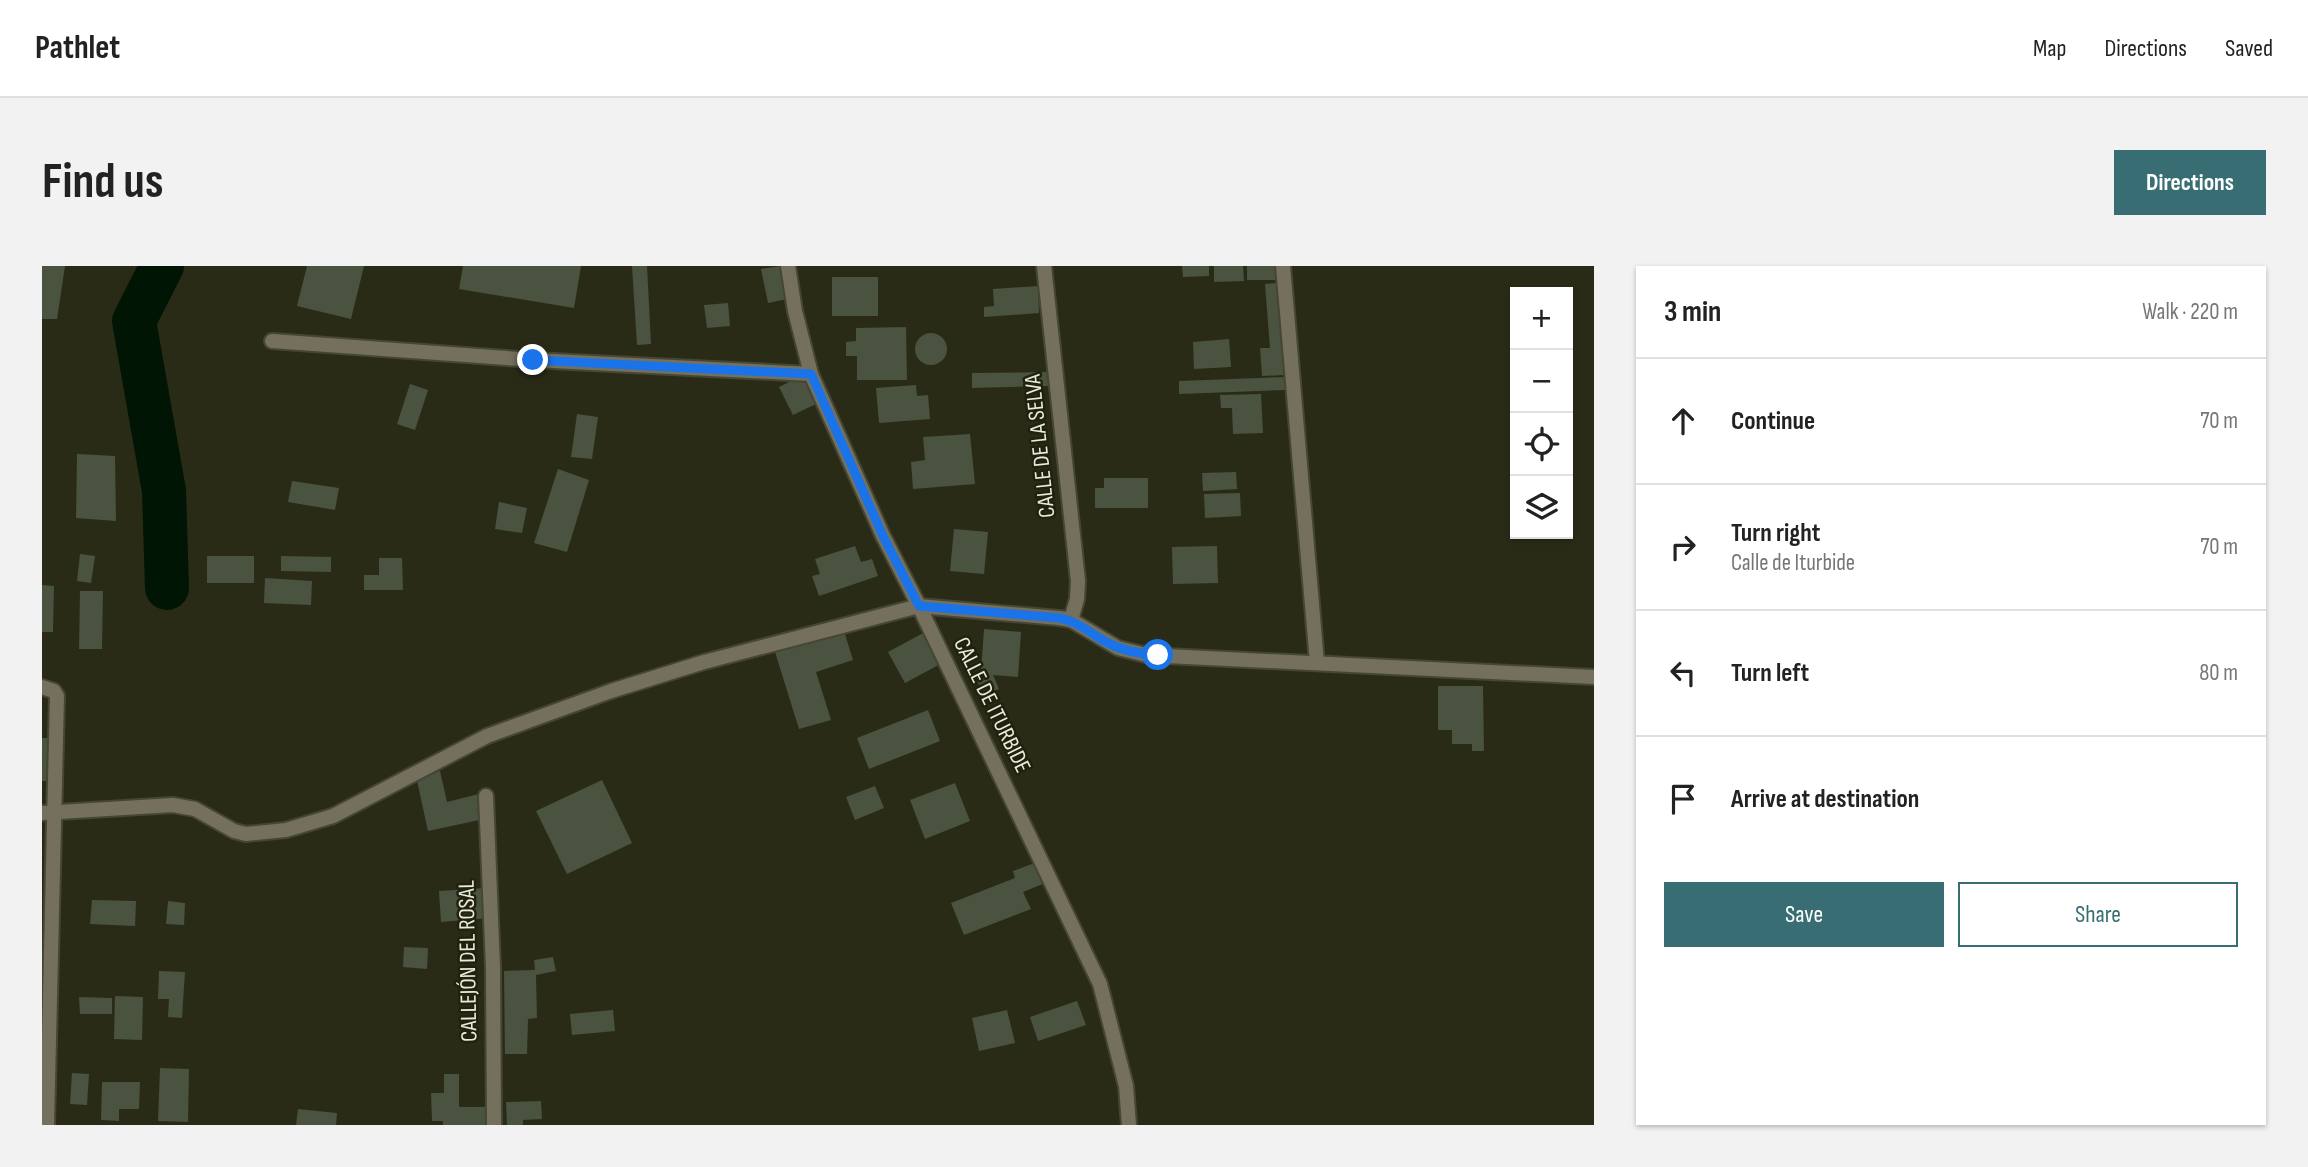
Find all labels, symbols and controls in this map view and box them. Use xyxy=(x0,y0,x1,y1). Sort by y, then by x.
text: Pathlet xyxy=(35,28,120,68)
text: Map xyxy=(2033,34,2066,63)
text: Directions xyxy=(2104,34,2187,63)
text: Saved xyxy=(2225,34,2273,63)
button: Directions xyxy=(2114,150,2266,215)
text: Find us xyxy=(42,153,164,212)
map controls xyxy=(1510,287,1573,539)
button: + xyxy=(1510,287,1573,350)
text: 3 min xyxy=(1664,294,1721,330)
text: Walk · 220 m xyxy=(2142,298,2238,326)
route end xyxy=(517,344,548,375)
button: − xyxy=(1510,350,1573,413)
street label: CALLE DE LA SELVA xyxy=(1019,373,1061,519)
icon: ahead xyxy=(1664,402,1702,440)
text: Continue xyxy=(1731,406,1815,437)
text: 70 m xyxy=(2200,407,2238,435)
button: locate xyxy=(1510,413,1573,476)
button: layers xyxy=(1510,476,1573,539)
text: Turn right xyxy=(1731,518,1820,549)
icon: right xyxy=(1664,528,1702,566)
text: 70 m xyxy=(2200,533,2238,561)
text: Calle de Iturbide xyxy=(1731,549,1855,577)
street label: CALLE DE ITURBIDE xyxy=(947,633,1037,777)
route start xyxy=(1142,639,1173,670)
icon: left xyxy=(1664,654,1702,692)
text: Turn left xyxy=(1731,658,1809,689)
text: 80 m xyxy=(2199,659,2238,687)
icon: arrive xyxy=(1664,780,1702,818)
text: Arrive at destination xyxy=(1731,784,1919,815)
street label: CALLEJÓN DEL ROSAL xyxy=(453,879,483,1042)
button: Save xyxy=(1664,882,1944,947)
button: Share xyxy=(1958,882,2238,947)

